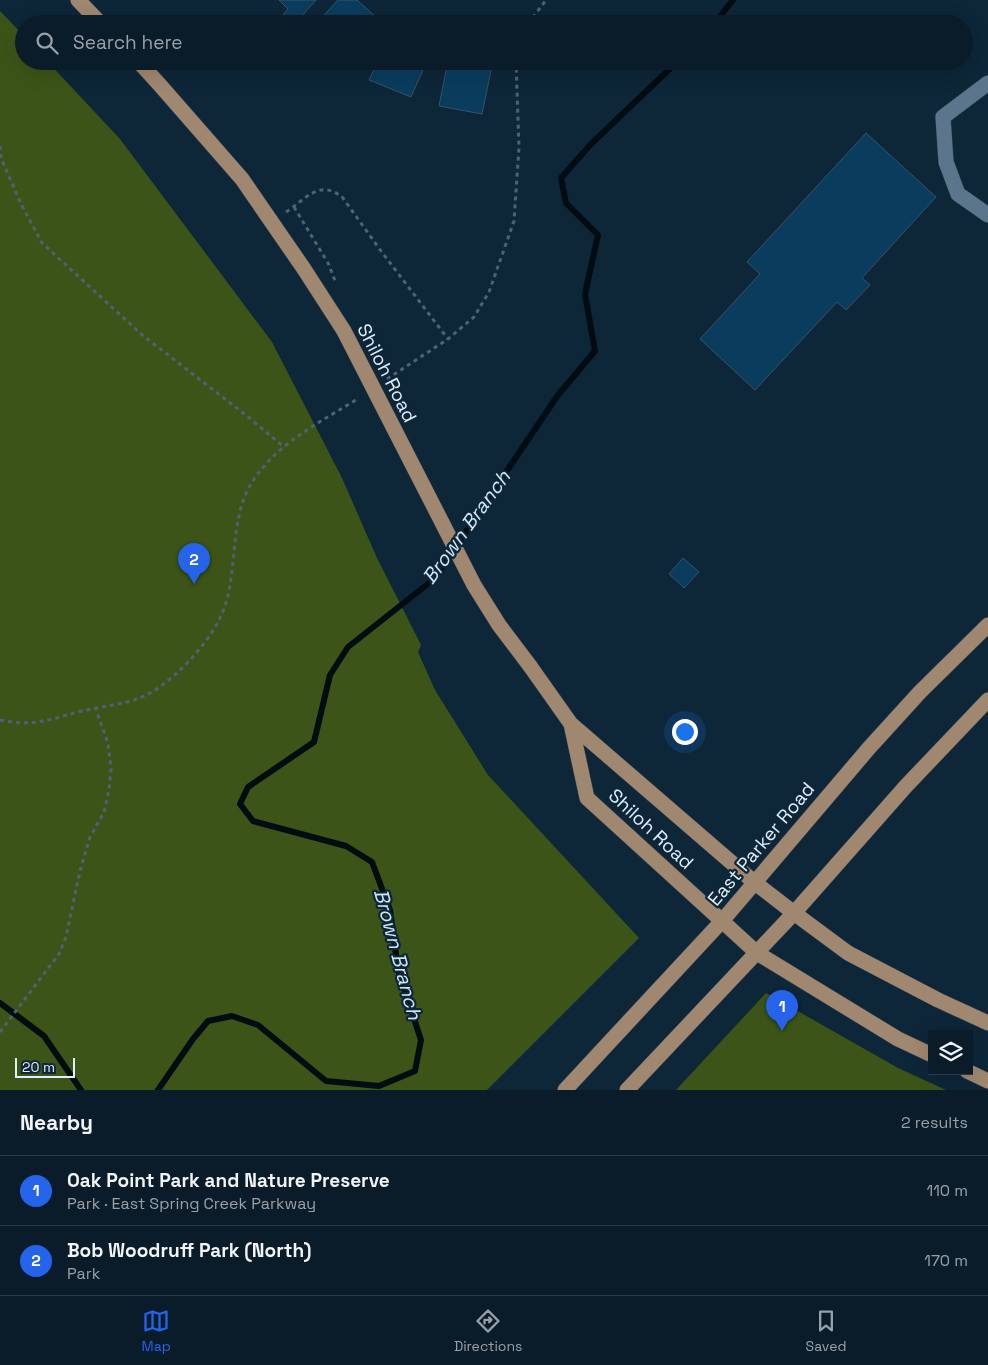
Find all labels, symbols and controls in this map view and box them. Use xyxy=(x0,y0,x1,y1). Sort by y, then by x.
search box xyxy=(15,15,973,70)
icon: search xyxy=(33,29,61,57)
text: Search here xyxy=(73,30,183,55)
street label: Shiloh Road xyxy=(351,319,423,427)
water label: Brown Branch xyxy=(416,464,516,589)
pin: 2 xyxy=(178,543,210,584)
your location xyxy=(672,719,698,745)
street label: East Parker Road xyxy=(702,777,820,911)
street label: Shiloh Road xyxy=(603,783,699,875)
water label: Brown Branch xyxy=(368,886,428,1023)
pin: 1 xyxy=(766,990,798,1031)
map controls xyxy=(928,1030,973,1075)
button: layers xyxy=(928,1030,973,1075)
scale bar xyxy=(15,1055,75,1078)
text: 20 m xyxy=(22,1058,55,1076)
text: Nearby xyxy=(20,1109,93,1136)
text: 2 results xyxy=(901,1112,968,1133)
text: Oak Point Park and Nature Preserve xyxy=(67,1168,390,1193)
text: 1 xyxy=(32,1180,40,1201)
text: 110 m xyxy=(926,1180,968,1201)
text: Park · East Spring Creek Parkway xyxy=(67,1193,316,1214)
text: Bob Woodruff Park (North) xyxy=(67,1238,311,1263)
text: 2 xyxy=(31,1250,41,1271)
text: 170 m xyxy=(924,1250,968,1271)
text: Park xyxy=(67,1263,100,1284)
tab: Map xyxy=(142,1307,171,1355)
tab: Directions xyxy=(454,1307,522,1355)
tab: Saved xyxy=(806,1307,846,1355)

